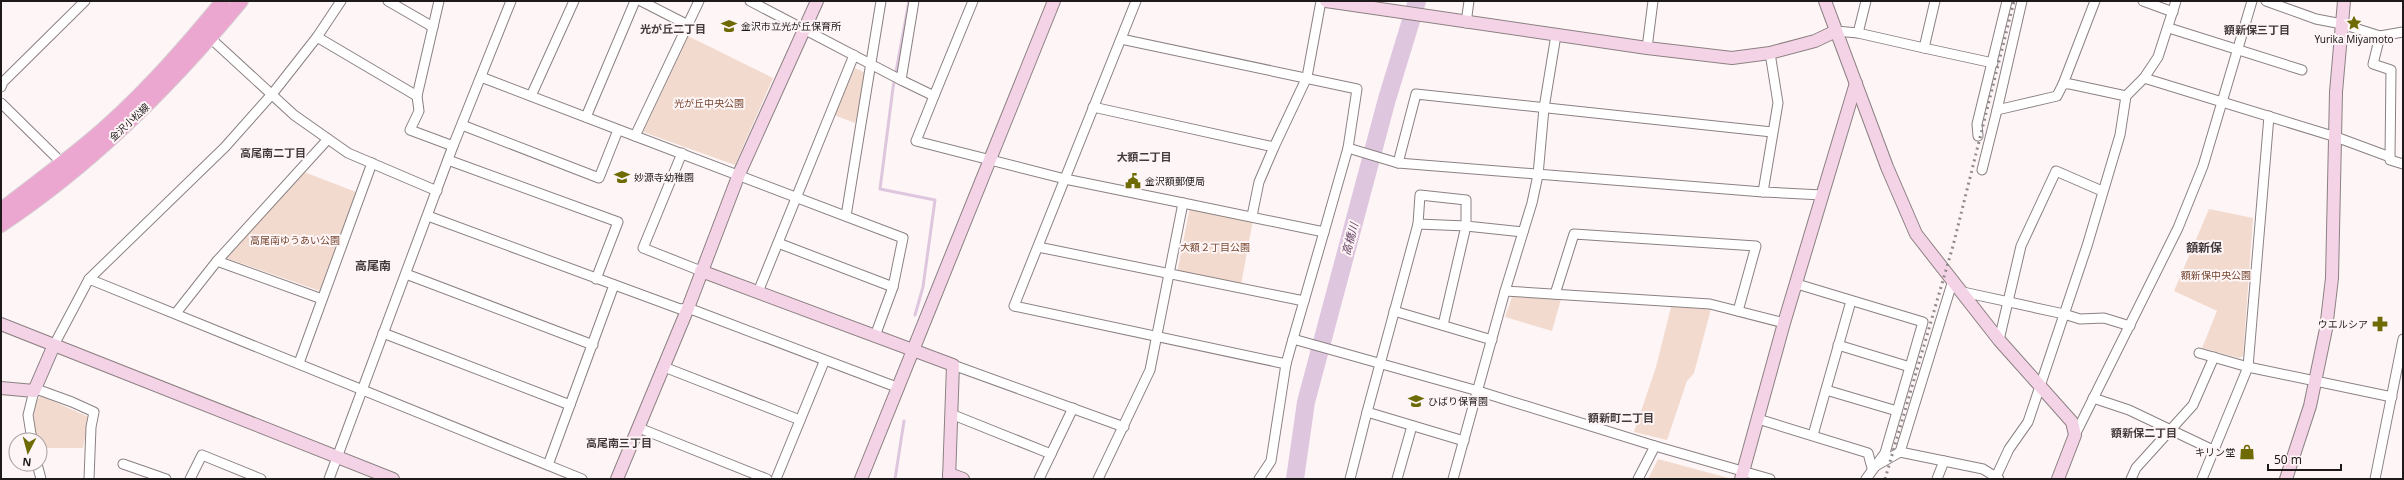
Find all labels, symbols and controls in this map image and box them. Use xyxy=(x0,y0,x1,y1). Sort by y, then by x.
place icon: Yurika Miyamoto xyxy=(2345,14,2363,32)
school or university icon: 金沢市立光が丘保育所 xyxy=(720,17,738,35)
place label: 金沢市立光が丘保育所 xyxy=(741,19,841,33)
district label: 光が丘二丁目 xyxy=(640,21,706,36)
district label: 額新保三丁目 xyxy=(2223,22,2290,37)
place label: Yurika Miyamoto xyxy=(2314,32,2394,46)
park label: 光が丘中央公園 xyxy=(674,96,744,110)
street label: 金沢小松線 xyxy=(106,100,152,144)
district label: 高尾南二丁目 xyxy=(240,145,306,160)
district label: 大額二丁目 xyxy=(1117,149,1172,164)
school or university icon: 妙源寺幼稚園 xyxy=(613,168,631,186)
place label: 妙源寺幼稚園 xyxy=(634,170,694,184)
public building icon: 金沢額郵便局 xyxy=(1124,172,1142,190)
place label: 金沢額郵便局 xyxy=(1145,174,1205,188)
water label: 高橋川 xyxy=(1338,220,1361,257)
park label: 高尾南ゆうあい公園 xyxy=(250,233,340,247)
district label: 額新保 xyxy=(2186,239,2222,256)
park label: 大額２丁目公園 xyxy=(1180,240,1250,254)
district label: 高尾南 xyxy=(355,257,391,274)
park label: 額新保中央公園 xyxy=(2181,268,2251,282)
pharmacy icon: ウエルシア xyxy=(2371,315,2389,333)
place label: ウエルシア xyxy=(2318,317,2368,331)
school or university icon: ひばり保育園 xyxy=(1407,392,1425,410)
place label: ひばり保育園 xyxy=(1428,394,1488,408)
district label: 額新町二丁目 xyxy=(1587,410,1654,425)
district label: 額新保二丁目 xyxy=(2110,425,2177,440)
north arrow xyxy=(8,432,48,472)
district label: 高尾南三丁目 xyxy=(586,435,652,450)
shop icon: キリン堂 xyxy=(2238,443,2256,461)
place label: キリン堂 xyxy=(2195,445,2235,459)
scale bar xyxy=(2268,446,2341,472)
text: 50 m xyxy=(2274,451,2302,468)
text: N xyxy=(22,455,32,470)

